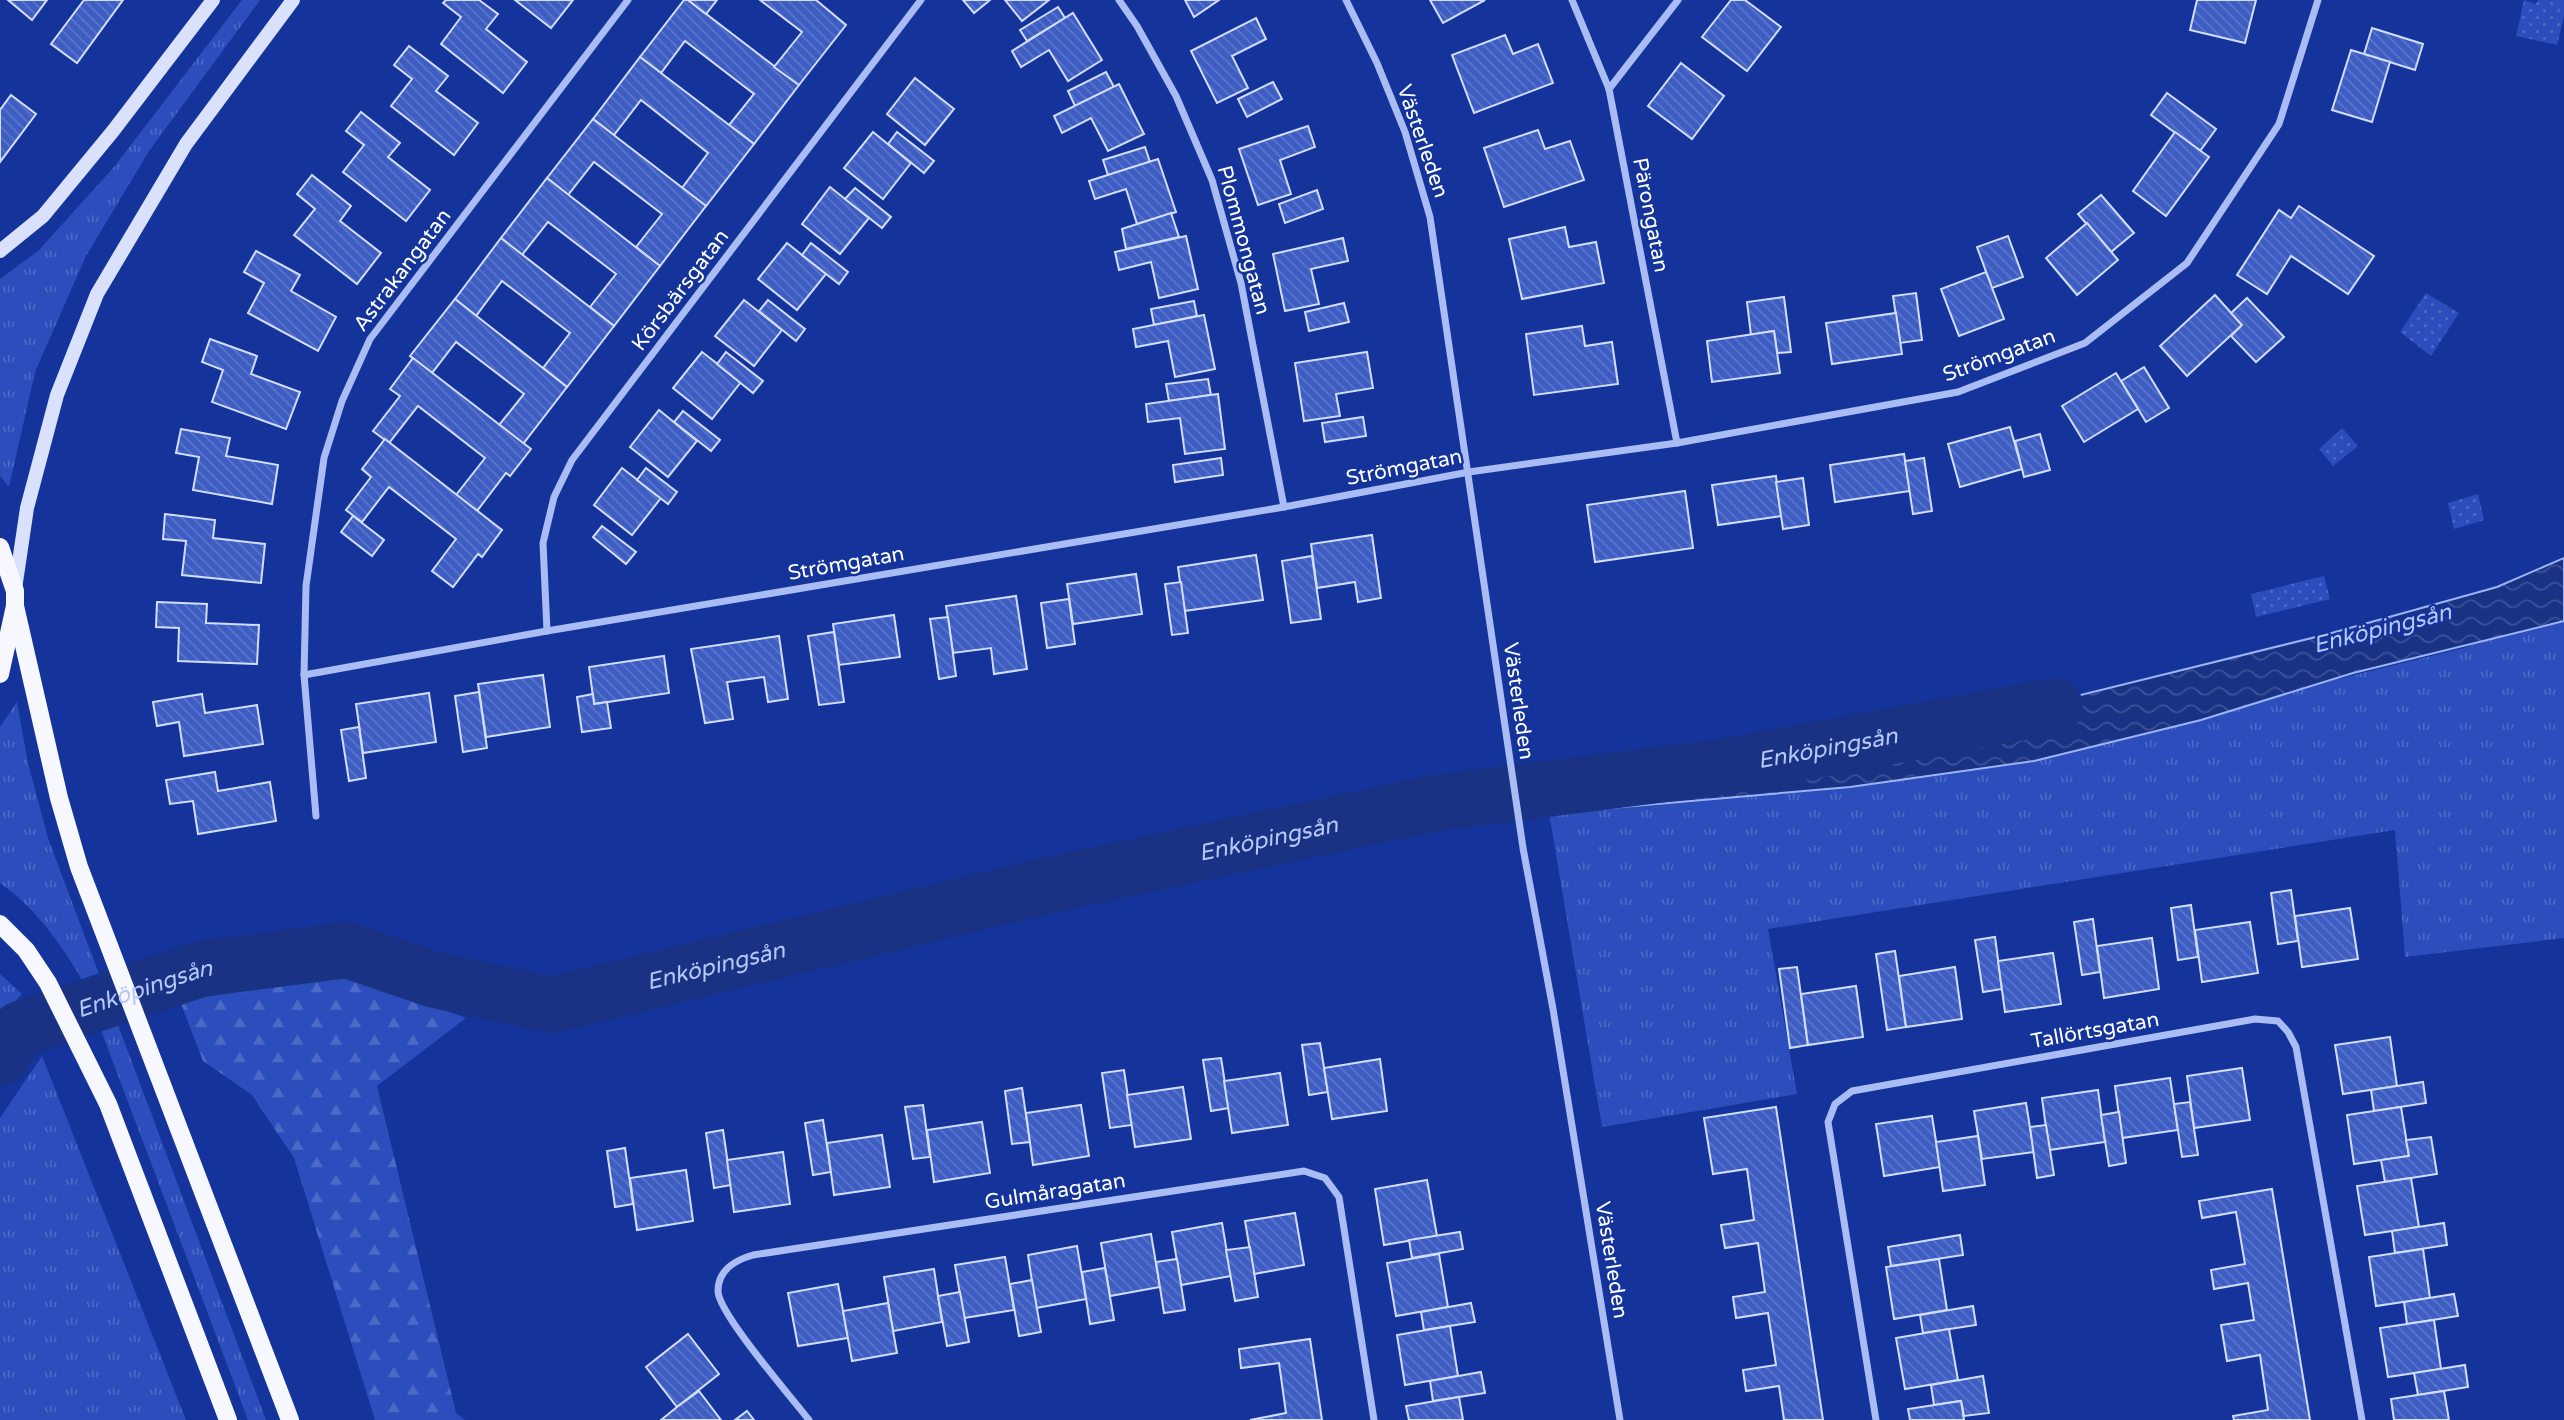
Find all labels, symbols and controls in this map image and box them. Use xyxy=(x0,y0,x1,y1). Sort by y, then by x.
street label: Västerleden xyxy=(1391,81,1454,201)
street label: Pärongatan xyxy=(1627,156,1674,274)
street label: Plommongatan xyxy=(1212,163,1275,318)
street label: Astrakangatan xyxy=(348,204,457,336)
street label: Körsbärsgatan xyxy=(627,225,734,356)
street label: Strömgatan xyxy=(1940,324,2059,387)
street label: Strömgatan xyxy=(1344,444,1464,491)
street label: Strömgatan xyxy=(786,541,906,586)
water label: Enköpingsån xyxy=(2310,598,2455,660)
street label: Västerleden xyxy=(1498,641,1539,761)
water label: Enköpingsån xyxy=(1755,722,1901,775)
water label: Enköpingsån xyxy=(1196,811,1341,868)
water label: Enköpingsån xyxy=(644,936,789,997)
water label: Enköpingsån xyxy=(73,955,215,1024)
street label: Tallörtsgatan xyxy=(2029,1007,2161,1054)
street label: Gulmåragatan xyxy=(983,1168,1127,1215)
street label: Västerleden xyxy=(1590,1200,1633,1320)

